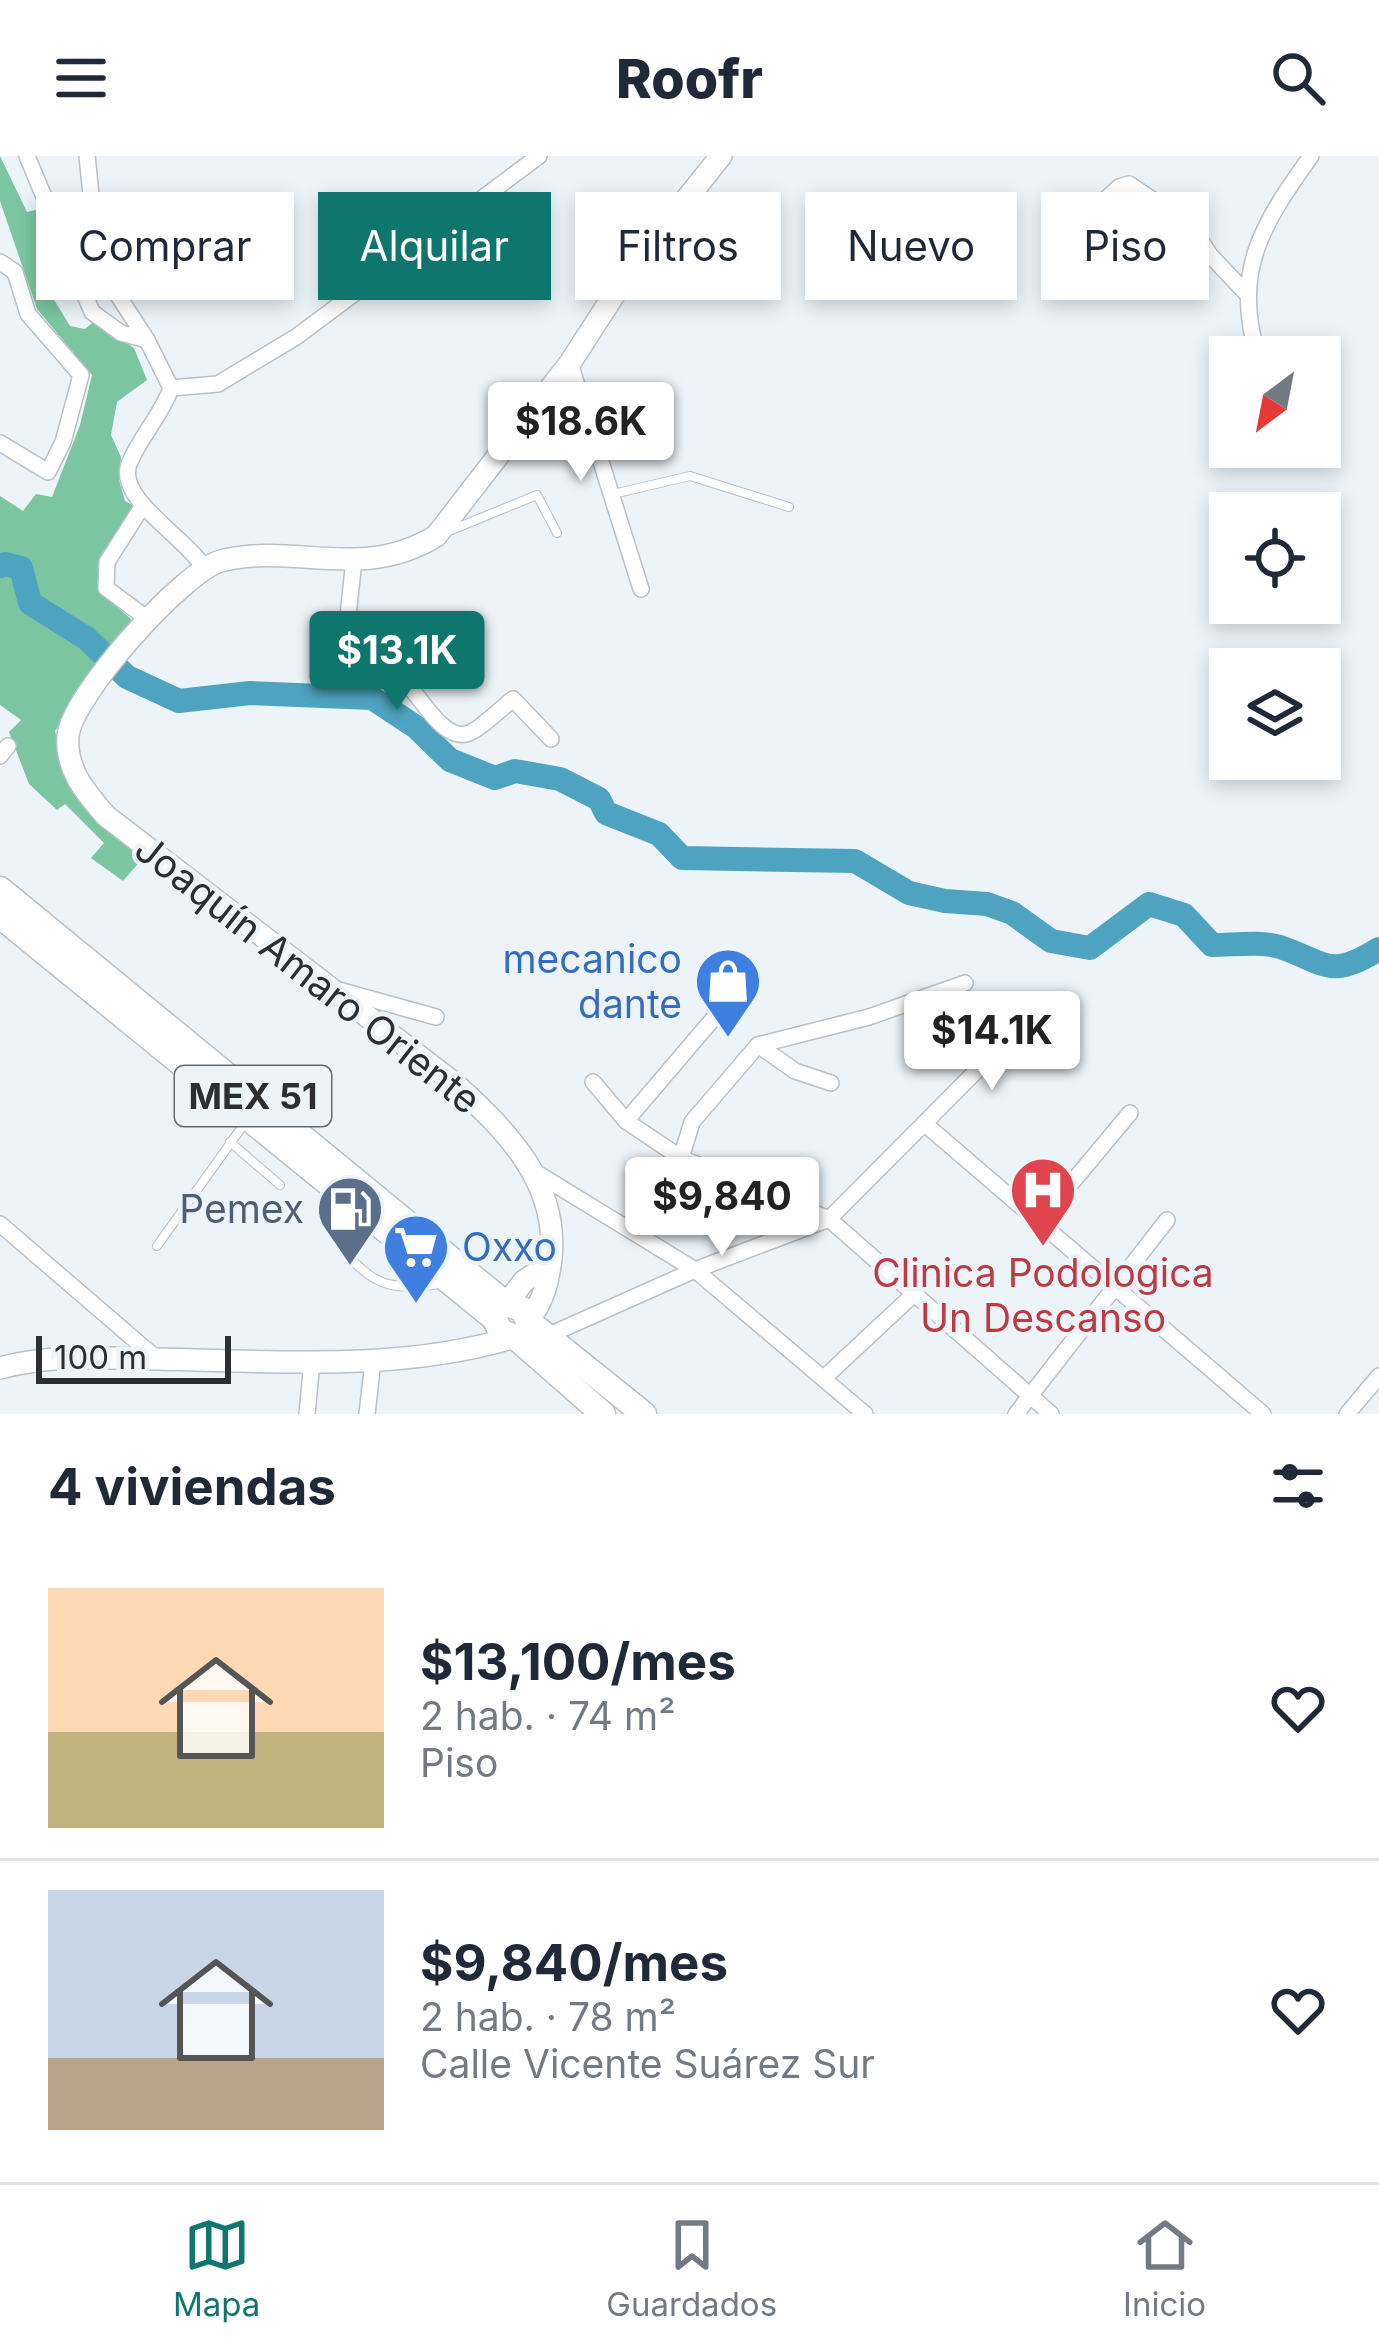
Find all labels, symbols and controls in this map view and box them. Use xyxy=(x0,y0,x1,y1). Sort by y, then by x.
icon: menu xyxy=(48,45,114,111)
icon: search xyxy=(1265,45,1331,111)
text: Roofr xyxy=(616,46,763,111)
chip: Comprar xyxy=(36,192,294,300)
chip: Alquilar xyxy=(318,192,551,300)
chip: Filtros xyxy=(575,192,781,300)
chip: Nuevo xyxy=(805,192,1017,300)
chip: Piso xyxy=(1041,192,1209,300)
north arrow xyxy=(1209,336,1341,468)
map controls xyxy=(1209,336,1341,780)
pin: $18.6K xyxy=(483,382,679,484)
text: $18.6K xyxy=(515,397,647,444)
button: locate xyxy=(1209,492,1341,624)
pin: $13.1K xyxy=(299,611,495,713)
text: $13.1K xyxy=(336,626,458,673)
button: layers xyxy=(1209,648,1341,780)
street label: Joaquín Amaro Oriente xyxy=(126,824,490,1123)
place label: mecanico dante xyxy=(502,935,682,1027)
shop icon: mecanico dante xyxy=(693,946,763,1040)
pin: $14.1K xyxy=(894,991,1090,1093)
text: $14.1K xyxy=(931,1006,1053,1053)
road number: MEX 51 xyxy=(175,1066,331,1126)
hospital icon: Clinica Podologica Un Descanso xyxy=(1008,1155,1078,1249)
pin: $9,840 xyxy=(624,1157,820,1259)
text: $9,840 xyxy=(652,1172,792,1219)
fuel station icon: Pemex xyxy=(315,1174,385,1268)
place label: Pemex xyxy=(179,1185,304,1232)
supermarket icon: Oxxo xyxy=(381,1212,451,1306)
place label: Oxxo xyxy=(462,1223,557,1270)
place label: Clinica Podologica Un Descanso xyxy=(872,1249,1214,1341)
scale bar xyxy=(36,1330,231,1383)
text: 100 m xyxy=(54,1337,147,1377)
icon: filters xyxy=(1265,1453,1331,1519)
text: 4 viviendas xyxy=(48,1456,336,1517)
text: $13,100/mes xyxy=(420,1631,736,1692)
icon: home xyxy=(144,1636,288,1780)
icon: heart xyxy=(1265,1675,1331,1741)
text: 2 hab. · 74 m² xyxy=(420,1692,675,1739)
text: Piso xyxy=(420,1739,498,1786)
text: $9,840/mes xyxy=(420,1932,728,1993)
icon: home xyxy=(144,1938,288,2082)
icon: heart xyxy=(1265,1977,1331,2043)
text: 2 hab. · 78 m² xyxy=(420,1993,676,2040)
text: Calle Vicente Suárez Sur xyxy=(420,2040,875,2087)
tab: Mapa xyxy=(173,2212,260,2324)
tab: Guardados xyxy=(606,2212,777,2324)
tab: Inicio xyxy=(1123,2212,1206,2324)

